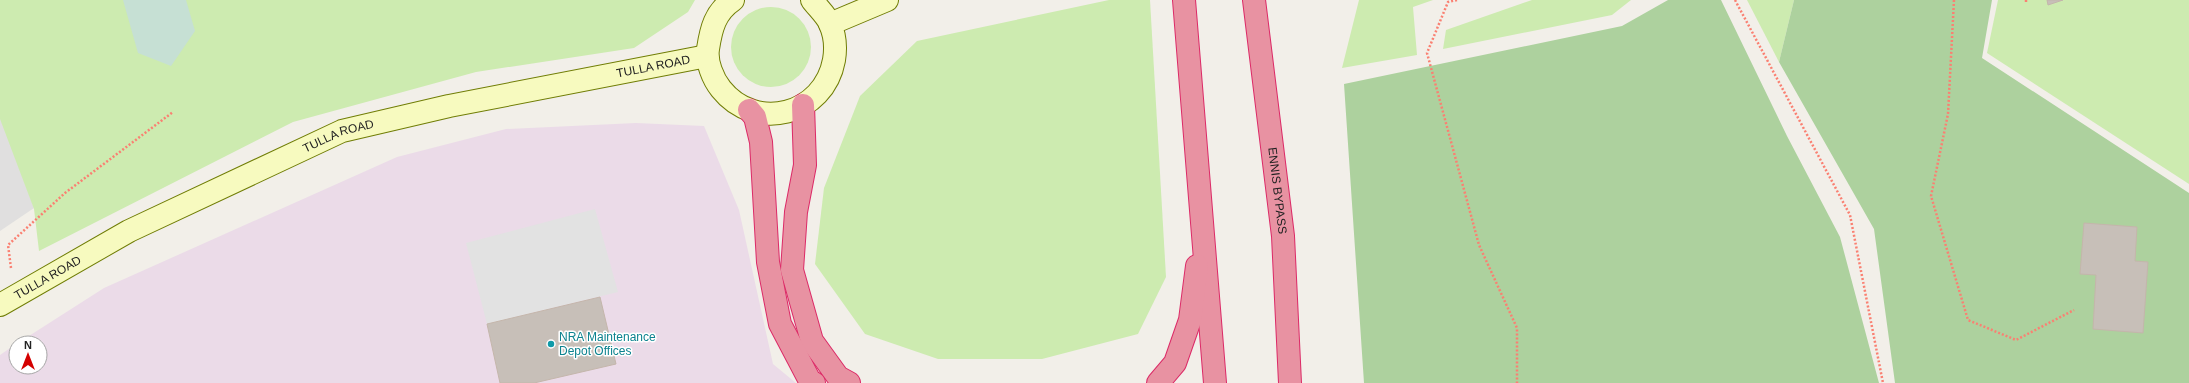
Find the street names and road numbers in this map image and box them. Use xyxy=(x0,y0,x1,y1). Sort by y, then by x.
street label: TULLA ROAD xyxy=(615,52,692,80)
street label: TULLA ROAD xyxy=(301,117,375,155)
street label: ENNIS BYPASS xyxy=(1265,146,1290,235)
street label: TULLA ROAD xyxy=(12,253,84,302)

